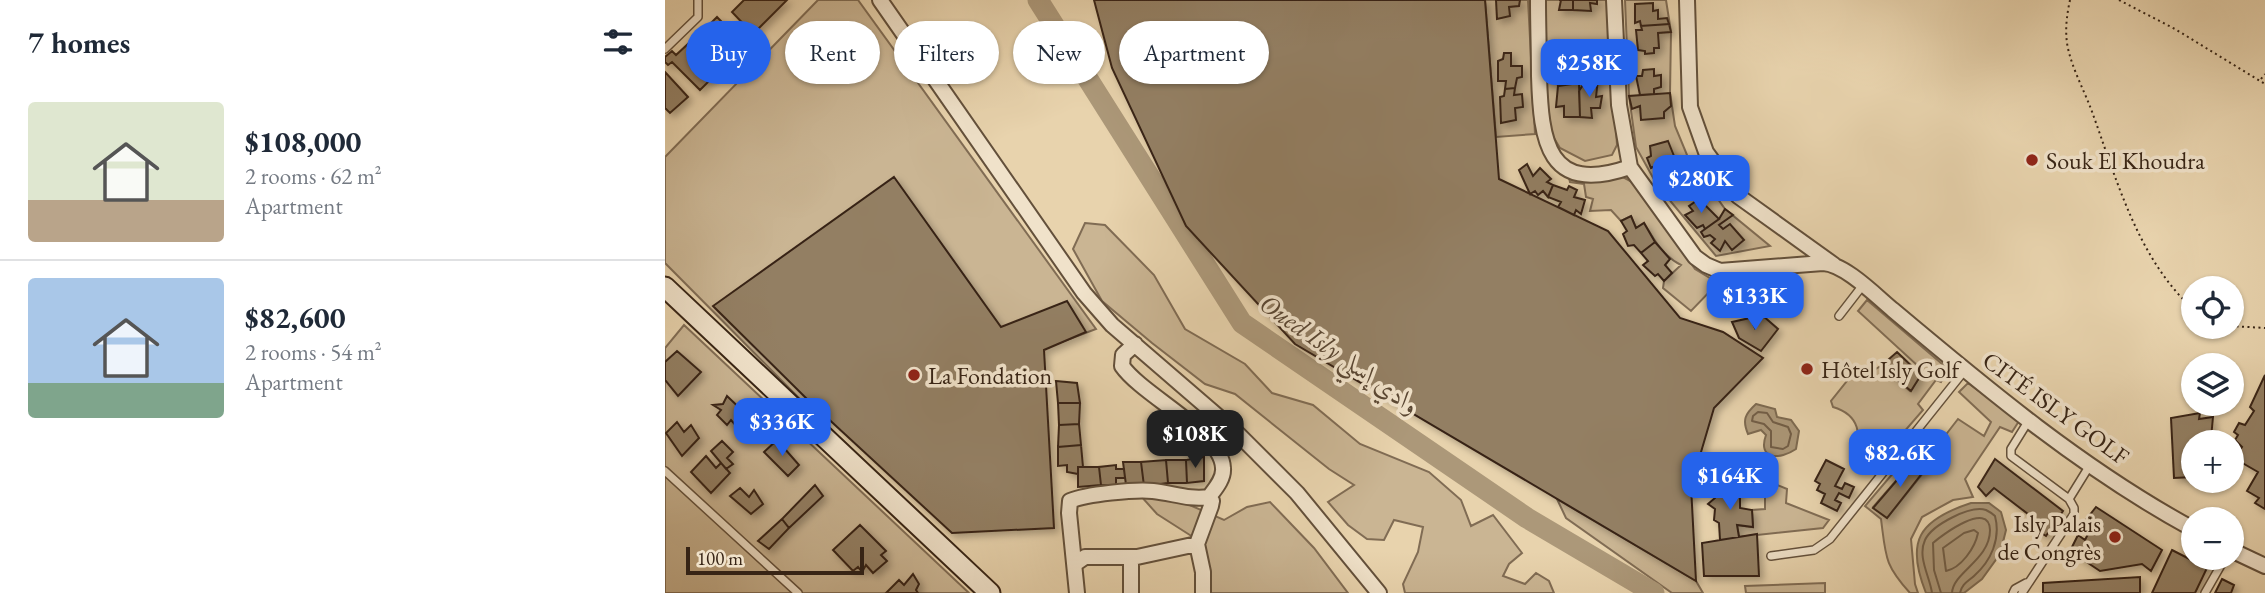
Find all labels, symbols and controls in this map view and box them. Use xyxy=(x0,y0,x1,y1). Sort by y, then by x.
chip: Buy xyxy=(686,21,771,84)
chip: Rent xyxy=(785,21,880,84)
chip: Filters xyxy=(894,21,999,84)
chip: New xyxy=(1013,21,1105,84)
chip: Apartment xyxy=(1119,21,1269,84)
text: 7 homes xyxy=(28,23,130,62)
icon: filters xyxy=(599,23,637,61)
pin: $258K xyxy=(1540,40,1638,99)
text: $258K xyxy=(1557,47,1621,77)
text: $108,000 xyxy=(245,122,361,161)
icon: home xyxy=(84,130,168,214)
place label: Souk El Khoudra xyxy=(2046,145,2205,176)
marker: Souk El Khoudra xyxy=(2024,152,2040,168)
pin: $280K xyxy=(1652,156,1750,215)
text: 2 rooms · 62 m² xyxy=(245,161,382,191)
text: $280K xyxy=(1669,163,1733,193)
text: Apartment xyxy=(245,191,343,221)
pin: $133K xyxy=(1706,272,1804,332)
map controls xyxy=(2181,276,2244,570)
button: locate xyxy=(2181,276,2244,339)
text: $133K xyxy=(1723,280,1787,310)
water label: Oued Isly وادي إسلي xyxy=(1249,286,1427,428)
text: $82,600 xyxy=(245,298,346,337)
icon: home xyxy=(84,306,168,390)
text: 2 rooms · 54 m² xyxy=(245,337,382,367)
street label: CITÉ ISLY GOLF xyxy=(1977,344,2135,472)
button: layers xyxy=(2181,353,2244,416)
place label: Hôtel Isly Golf xyxy=(1821,354,1963,385)
place label: La Fondation xyxy=(928,360,1053,391)
marker: Hôtel Isly Golf xyxy=(1799,361,1815,377)
text: Apartment xyxy=(245,367,343,397)
marker: La Fondation xyxy=(906,367,922,383)
pin: $336K xyxy=(733,398,831,458)
text: $336K xyxy=(750,406,814,436)
pin: $108K xyxy=(1146,410,1244,470)
text: $108K xyxy=(1163,418,1227,448)
pin: $82.6K xyxy=(1843,430,1957,489)
button: + xyxy=(2181,430,2244,493)
text: $82.6K xyxy=(1865,437,1935,467)
pin: $164K xyxy=(1681,452,1779,512)
text: $164K xyxy=(1698,460,1762,490)
button: − xyxy=(2181,507,2244,570)
place label: Isly Palais de Congrès xyxy=(1998,508,2101,567)
marker: Isly Palais de Congrès xyxy=(2107,529,2123,545)
scale bar xyxy=(686,544,865,576)
text: 100 m xyxy=(697,546,743,571)

